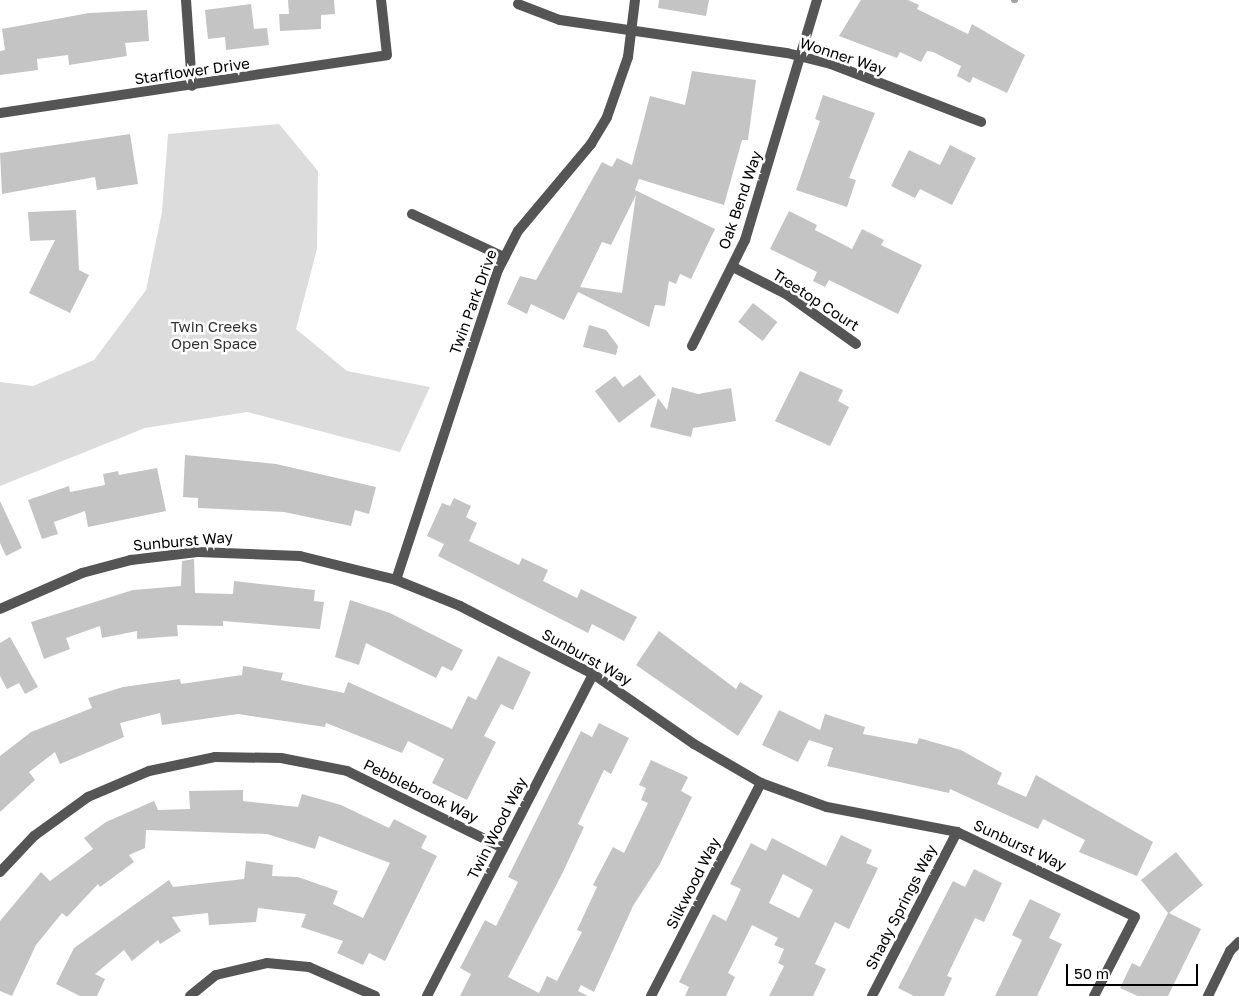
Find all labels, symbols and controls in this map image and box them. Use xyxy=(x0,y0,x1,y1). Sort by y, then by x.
street label: Wonner Way xyxy=(797,34,889,78)
street label: Starflower Drive xyxy=(133,54,251,88)
street label: Oak Bend Way xyxy=(715,148,765,252)
street label: Twin Park Drive xyxy=(446,247,500,357)
street label: Treetop Court xyxy=(769,265,863,335)
park label: Twin Creeks Open Space xyxy=(171,317,257,352)
street label: Sunburst Way xyxy=(132,528,234,554)
street label: Sunburst Way xyxy=(539,625,635,689)
street label: Pebblebrook Way xyxy=(361,755,481,827)
street label: Twin Wood Way xyxy=(464,774,530,882)
street label: Sunburst Way xyxy=(971,816,1069,874)
street label: Silkwood Way xyxy=(662,834,724,932)
street label: Shady Springs Way xyxy=(862,841,940,973)
scale bar xyxy=(1069,954,1202,986)
text: 50 m xyxy=(1074,964,1109,982)

